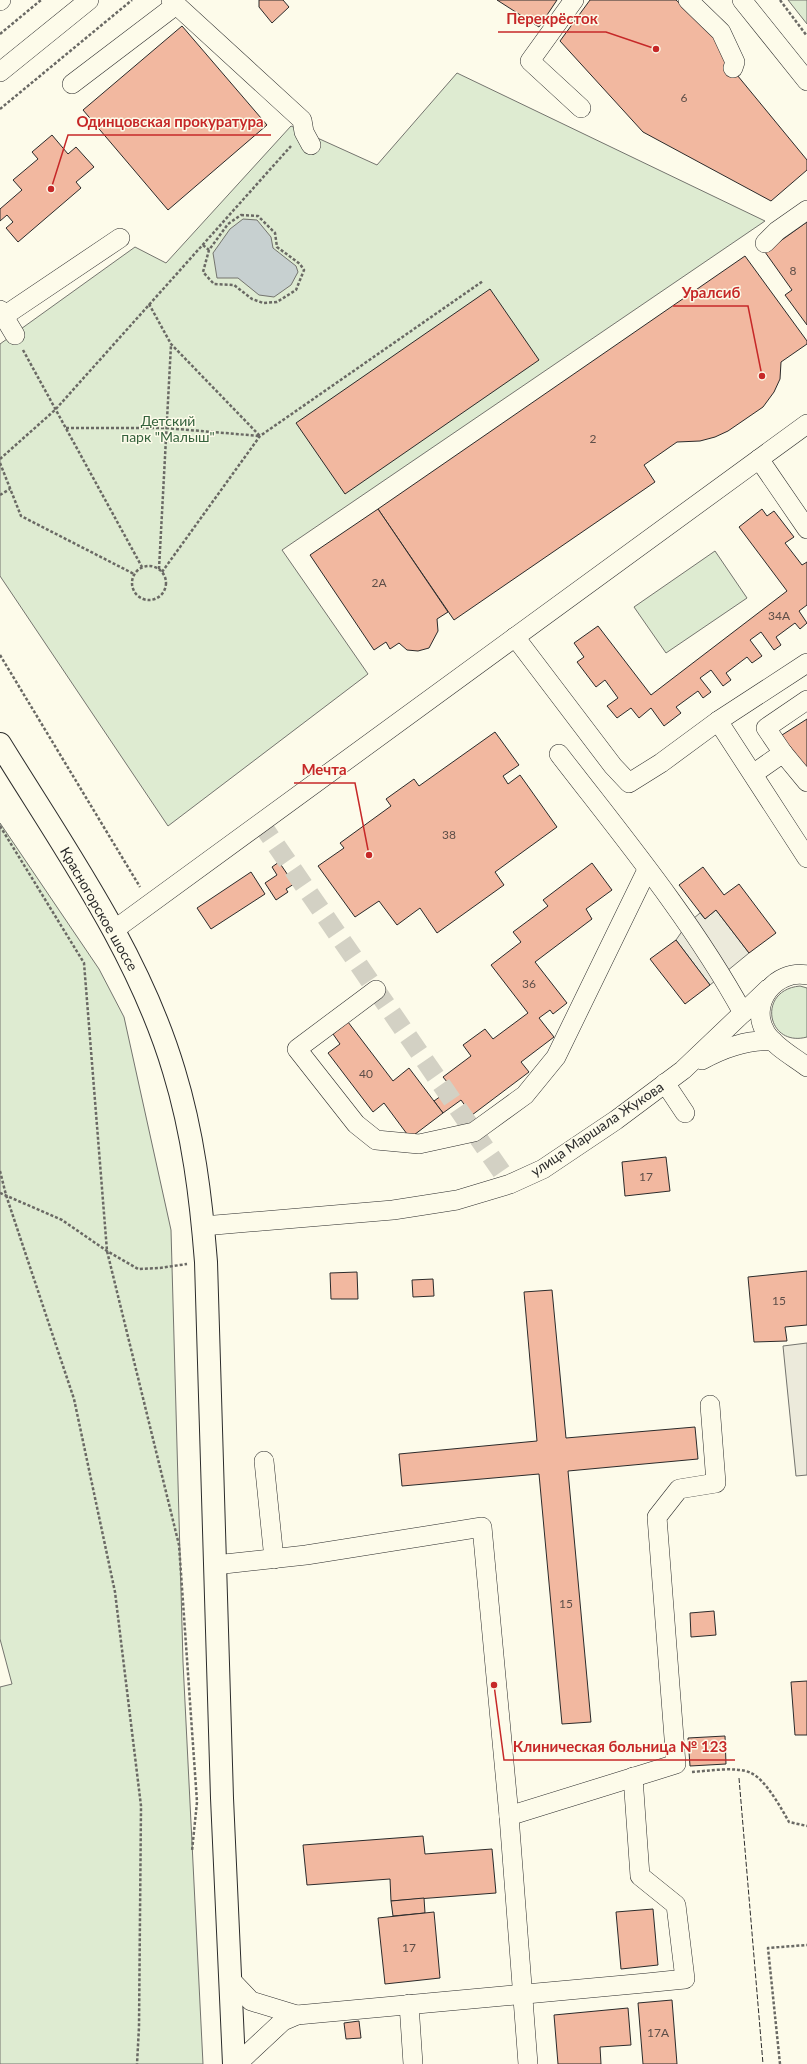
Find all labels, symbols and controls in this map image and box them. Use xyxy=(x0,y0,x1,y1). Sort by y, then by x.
callout: Перекрёсток xyxy=(498,5,606,32)
text: Перекрёсток xyxy=(506,9,599,27)
house number: 6 xyxy=(681,90,688,105)
callout: Одинцовская прокуратура xyxy=(68,108,271,135)
text: Одинцовская прокуратура xyxy=(76,112,264,130)
house number: 8 xyxy=(790,263,797,278)
callout: Уралсиб xyxy=(673,279,748,306)
text: Уралсиб xyxy=(681,283,740,301)
park label: Детский парк "Малыш" xyxy=(121,412,215,445)
house number: 2 xyxy=(590,431,597,446)
house number: 2А xyxy=(371,575,387,590)
house number: 34А xyxy=(768,608,791,623)
callout: Мечта xyxy=(294,756,355,783)
text: Мечта xyxy=(301,760,347,778)
house number: 38 xyxy=(442,827,456,842)
street label: Красногорское шоссе xyxy=(57,844,142,974)
house number: 36 xyxy=(522,976,536,991)
house number: 40 xyxy=(359,1066,373,1081)
street label: улица Маршала Жукова xyxy=(527,1078,666,1179)
house number: 17 xyxy=(639,1169,653,1184)
house number: 15 xyxy=(772,1293,786,1308)
house number: 15 xyxy=(559,1596,573,1611)
callout: Клиническая больница № 123 xyxy=(504,1733,735,1760)
text: Клиническая больница № 123 xyxy=(513,1737,727,1755)
house number: 17 xyxy=(402,1940,416,1955)
house number: 17А xyxy=(647,2025,670,2040)

